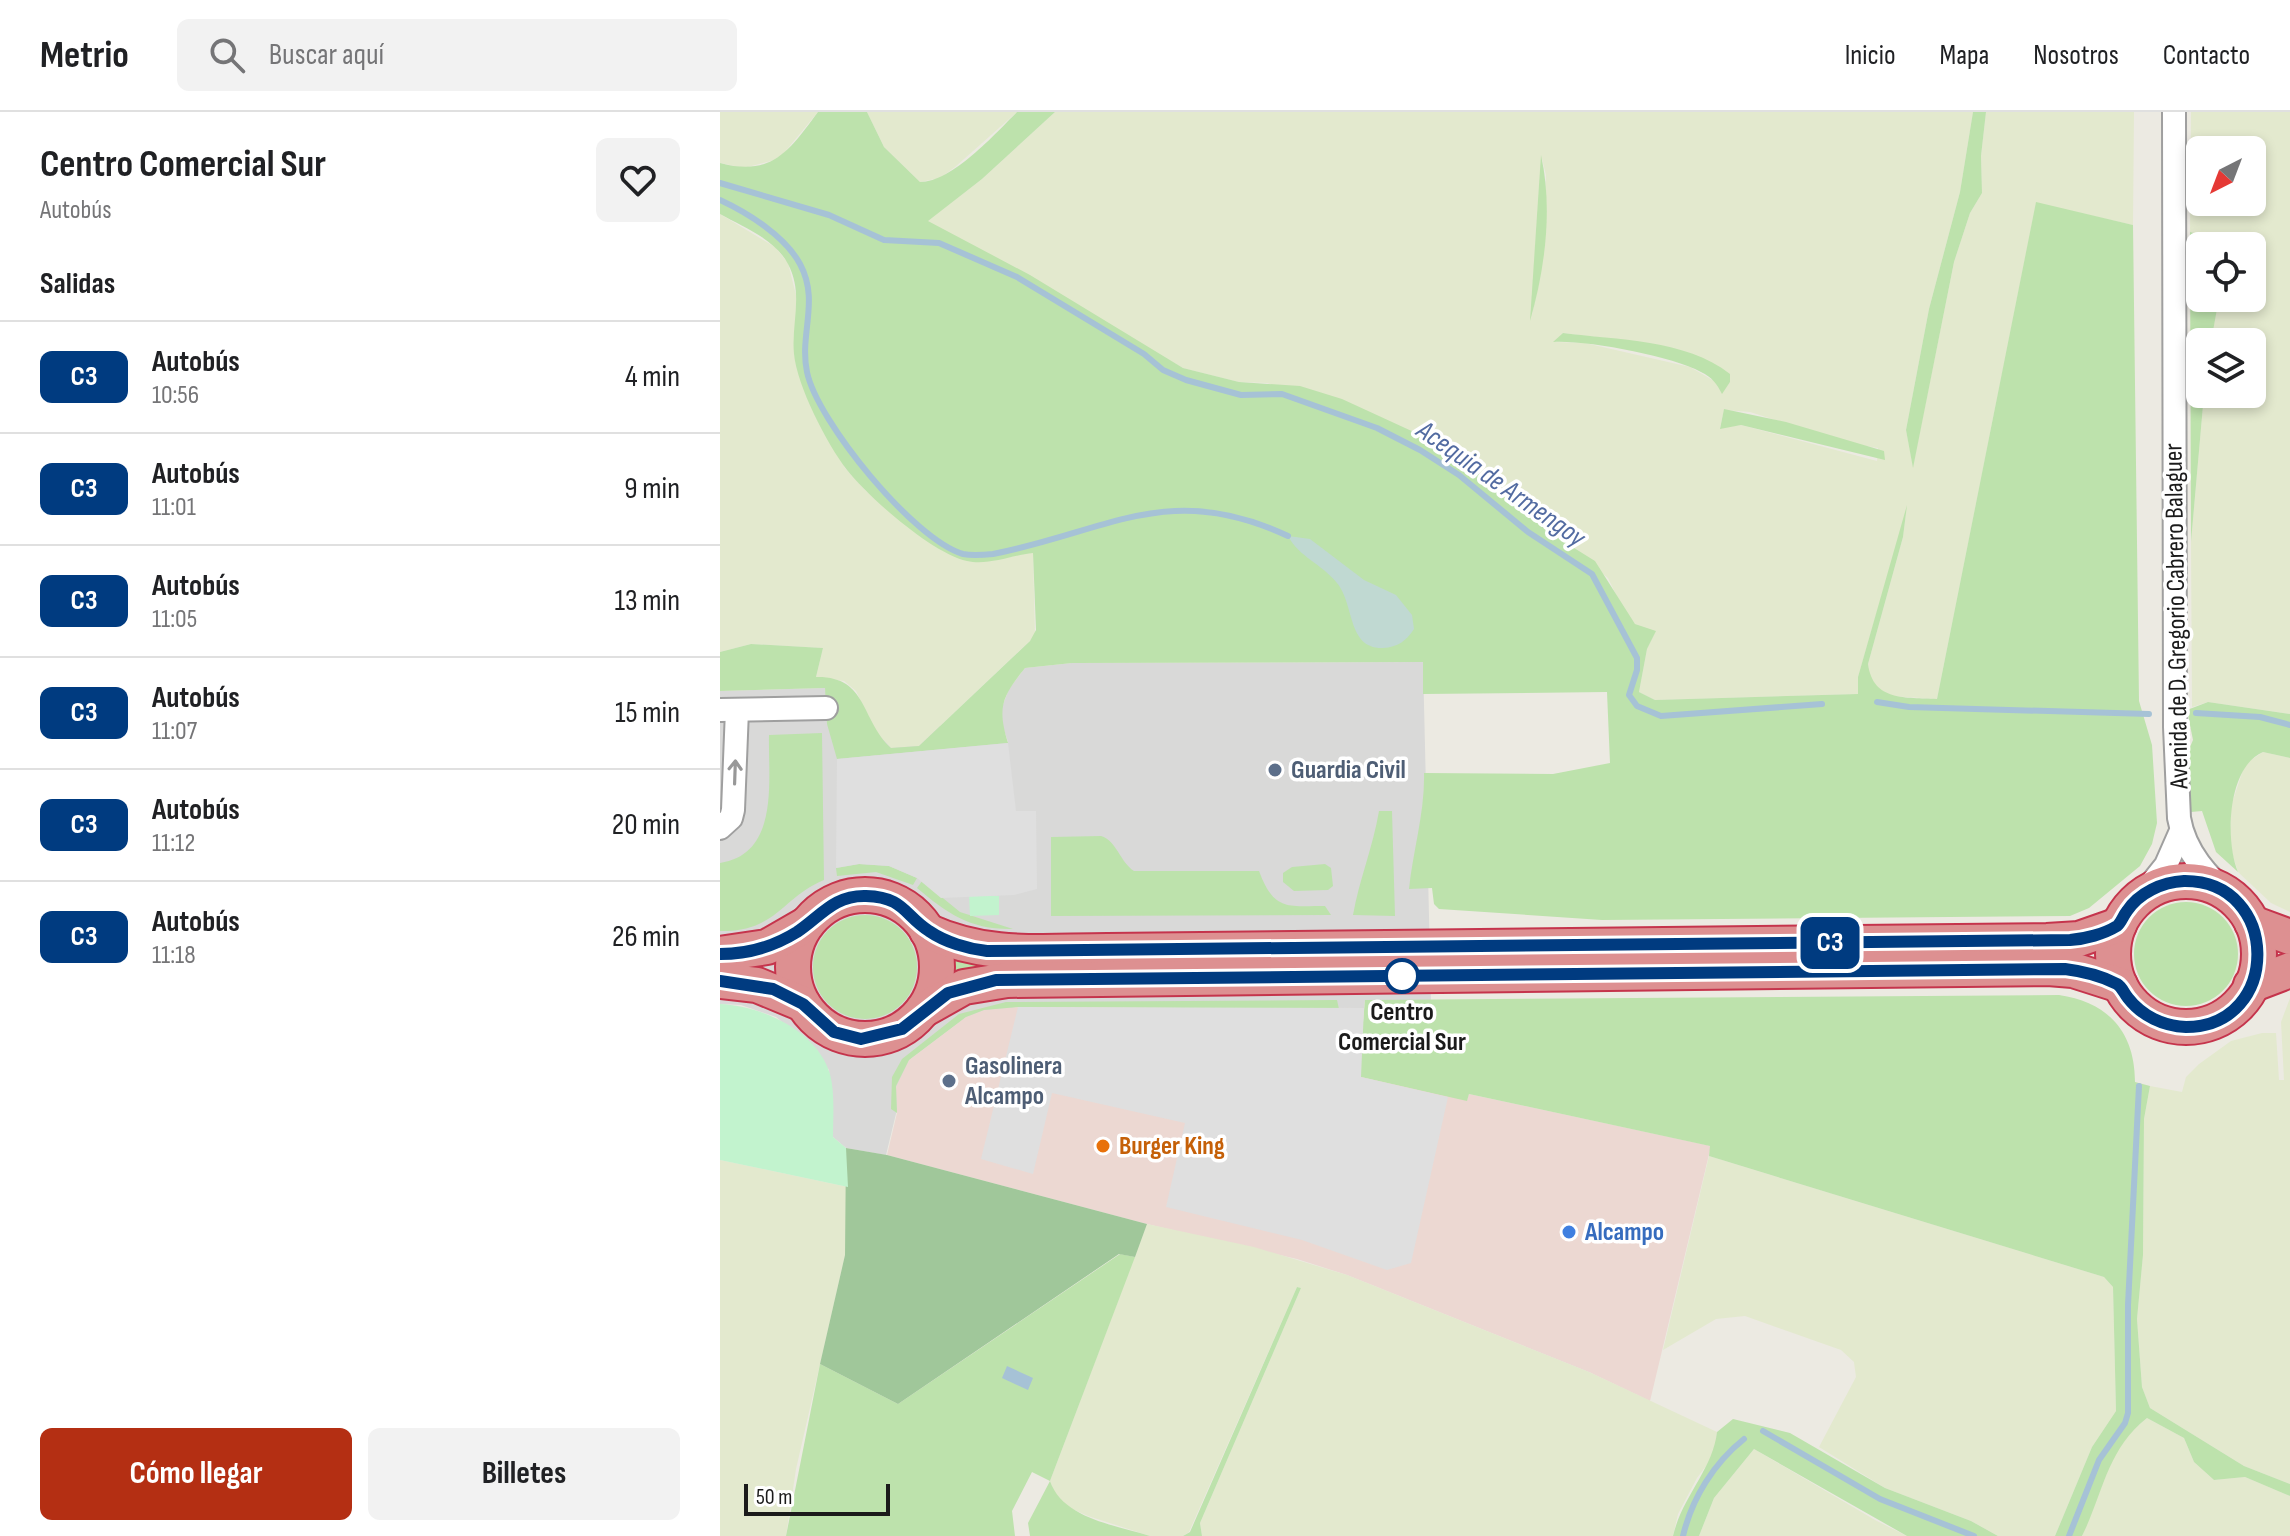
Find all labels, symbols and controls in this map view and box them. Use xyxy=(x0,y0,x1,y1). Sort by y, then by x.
search box xyxy=(177,19,737,91)
text: Metrio xyxy=(40,33,129,78)
icon: search xyxy=(205,33,249,77)
text: Buscar aquí xyxy=(269,37,384,73)
text: Inicio xyxy=(1845,39,1896,72)
text: Mapa xyxy=(1940,39,1989,72)
text: Nosotros xyxy=(2033,39,2119,72)
text: Contacto xyxy=(2163,39,2250,72)
north arrow xyxy=(2186,136,2266,216)
map controls xyxy=(2186,136,2266,408)
button: heart xyxy=(596,138,680,222)
text: Centro Comercial Sur xyxy=(40,142,326,187)
text: Autobús xyxy=(40,195,112,226)
button: locate xyxy=(2186,232,2266,312)
text: Salidas xyxy=(40,266,115,302)
button: layers xyxy=(2186,328,2266,408)
text: Autobús xyxy=(152,344,240,380)
text: 4 min xyxy=(625,359,680,395)
text: C3 xyxy=(71,360,97,393)
text: 10:56 xyxy=(152,380,199,411)
water label: Acequia de Armengoy xyxy=(1410,413,1593,555)
street label: Avenida de D. Gregorio Cabrero Balaguer xyxy=(2158,442,2196,790)
text: Autobús xyxy=(152,456,240,492)
text: 9 min xyxy=(624,471,680,507)
text: C3 xyxy=(71,472,97,505)
text: 11:01 xyxy=(152,492,196,523)
text: Autobús xyxy=(152,568,240,604)
text: 13 min xyxy=(614,583,680,619)
text: C3 xyxy=(71,584,97,617)
text: 11:05 xyxy=(152,604,197,635)
text: Autobús xyxy=(152,680,240,716)
text: 15 min xyxy=(615,695,680,731)
text: C3 xyxy=(71,696,97,729)
text: 11:07 xyxy=(152,716,197,747)
place label: Guardia Civil xyxy=(1291,755,1406,786)
one-way arrow xyxy=(727,759,742,786)
marker: Guardia Civil xyxy=(1266,761,1284,779)
text: Autobús xyxy=(152,792,240,828)
text: 20 min xyxy=(612,807,680,843)
text: C3 xyxy=(71,808,97,841)
text: 11:12 xyxy=(152,828,195,859)
text: Autobús xyxy=(152,904,240,940)
line badge: C3 xyxy=(1794,917,1866,969)
text: 26 min xyxy=(612,919,680,955)
text: C3 xyxy=(71,920,97,953)
text: C3 xyxy=(1817,926,1843,959)
text: 11:18 xyxy=(152,940,196,971)
marker: Centro Comercial Sur xyxy=(1385,959,1419,993)
place label: Centro Comercial Sur xyxy=(1338,997,1466,1058)
place label: Gasolinera Alcampo xyxy=(964,1051,1062,1112)
marker: Gasolinera Alcampo xyxy=(940,1072,958,1090)
place label: Burger King xyxy=(1119,1131,1225,1162)
marker: Burger King xyxy=(1094,1137,1112,1155)
place label: Alcampo xyxy=(1584,1217,1664,1248)
marker: Alcampo xyxy=(1560,1223,1578,1241)
button: Cómo llegar xyxy=(40,1428,352,1520)
button: Billetes xyxy=(368,1428,680,1520)
scale bar xyxy=(744,1480,890,1516)
text: 50 m xyxy=(756,1484,792,1511)

